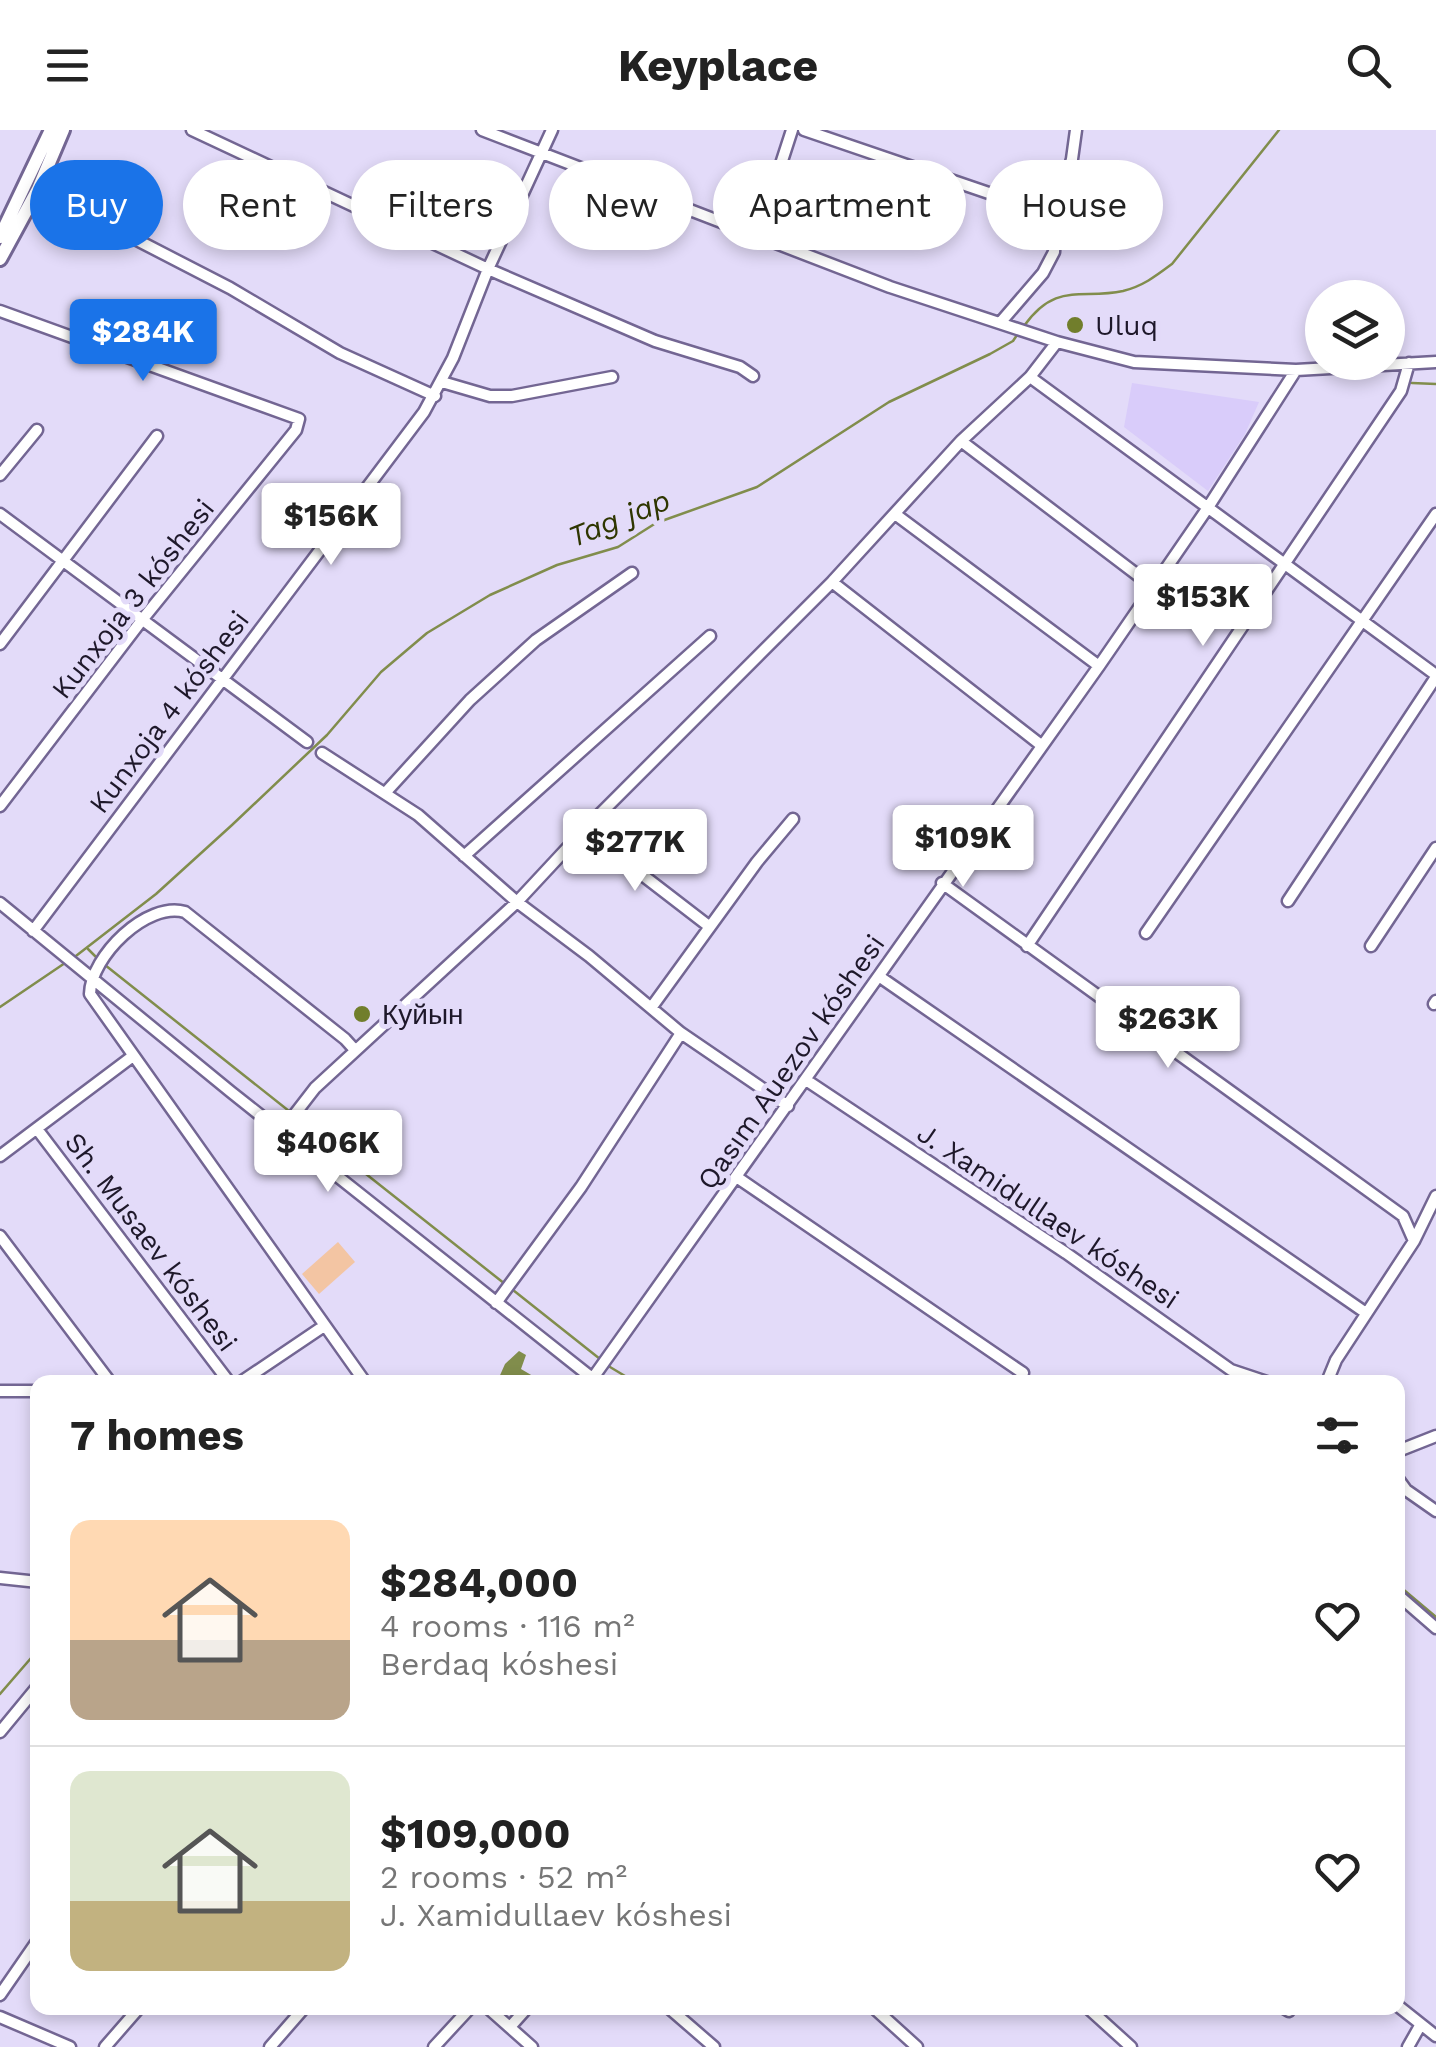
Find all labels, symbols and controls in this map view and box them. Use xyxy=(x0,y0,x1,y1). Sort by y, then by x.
icon: menu xyxy=(40,38,95,93)
icon: search xyxy=(1341,38,1396,93)
text: Keyplace xyxy=(618,39,818,92)
chip: Buy xyxy=(30,160,163,250)
chip: Rent xyxy=(183,160,331,250)
chip: Filters xyxy=(351,160,529,250)
chip: New xyxy=(549,160,693,250)
chip: Apartment xyxy=(713,160,966,250)
chip: House xyxy=(986,160,1163,250)
map controls xyxy=(1305,280,1405,380)
button: layers xyxy=(1305,280,1405,380)
pin: $284K xyxy=(73,299,213,384)
place label: Uluq xyxy=(1095,309,1158,342)
text: $284K xyxy=(92,312,194,350)
marker: Uluq xyxy=(1064,314,1086,336)
water label: Tag jap xyxy=(563,482,675,554)
pin: $156K xyxy=(261,483,401,568)
street label: Kunxoja 3 kóshesi xyxy=(45,493,221,705)
text: $156K xyxy=(284,496,378,534)
pin: $153K xyxy=(1133,564,1273,649)
text: $153K xyxy=(1156,577,1250,615)
street label: Kunxoja 4 kóshesi xyxy=(82,604,256,820)
pin: $109K xyxy=(893,805,1033,890)
pin: $277K xyxy=(565,809,705,894)
text: $109K xyxy=(915,818,1011,856)
text: $277K xyxy=(585,822,685,860)
street label: Qasım Auezov kóshesi xyxy=(690,928,892,1196)
pin: $263K xyxy=(1098,986,1238,1071)
place label: Куйын xyxy=(382,998,464,1031)
text: $263K xyxy=(1118,999,1218,1037)
marker: Куйын xyxy=(351,1003,373,1025)
pin: $406K xyxy=(258,1110,398,1195)
street label: J. Xamidullaev kóshesi xyxy=(911,1116,1185,1316)
text: $406K xyxy=(276,1123,380,1161)
street label: Sh. Musaev kóshesi xyxy=(58,1126,244,1358)
icon: filters xyxy=(1310,1408,1365,1463)
text: 7 homes xyxy=(70,1411,244,1460)
text: $284,000 xyxy=(380,1558,578,1607)
icon: home xyxy=(150,1560,270,1680)
icon: heart xyxy=(1310,1593,1365,1648)
text: 4 rooms · 116 m² xyxy=(380,1607,635,1645)
text: Berdaq kóshesi xyxy=(380,1645,618,1683)
text: $109,000 xyxy=(380,1809,571,1858)
icon: home xyxy=(150,1811,270,1931)
icon: heart xyxy=(1310,1844,1365,1899)
text: 2 rooms · 52 m² xyxy=(380,1858,627,1896)
text: J. Xamidullaev kóshesi xyxy=(380,1896,732,1934)

